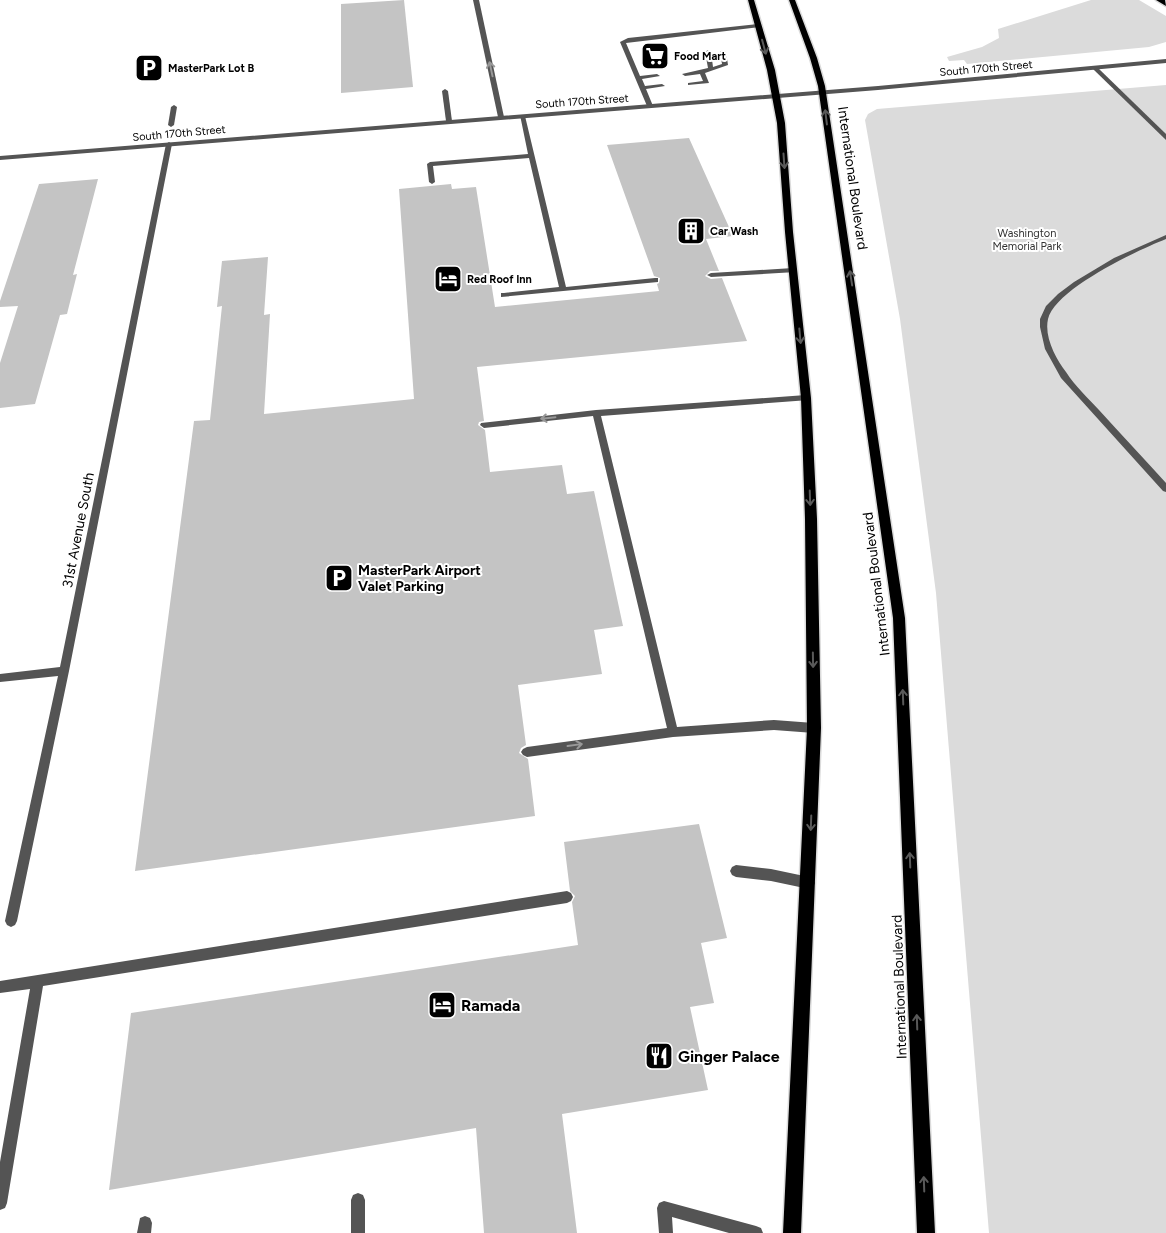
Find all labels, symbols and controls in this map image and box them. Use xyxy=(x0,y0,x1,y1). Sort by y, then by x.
one-way arrow xyxy=(760,39,769,55)
supermarket icon: Food Mart xyxy=(640,41,670,71)
place label: Food Mart xyxy=(674,50,726,63)
parking icon: MasterPark Lot B xyxy=(134,53,164,83)
street label: South 170th Street xyxy=(939,58,1033,79)
place label: MasterPark Lot B xyxy=(168,62,254,75)
one-way arrow xyxy=(485,62,495,78)
street label: South 170th Street xyxy=(535,92,629,111)
street label: International Boulevard xyxy=(834,105,871,251)
one-way arrow xyxy=(821,109,831,125)
street label: South 170th Street xyxy=(132,123,226,144)
one-way arrow xyxy=(779,153,788,169)
building icon: Car Wash xyxy=(676,216,706,246)
place label: Car Wash xyxy=(710,225,758,238)
park label: Washington Memorial Park xyxy=(993,227,1062,253)
hotel icon: Red Roof Inn xyxy=(433,264,463,294)
one-way arrow xyxy=(845,270,855,286)
place label: Red Roof Inn xyxy=(467,273,532,286)
one-way arrow xyxy=(795,327,805,343)
one-way arrow xyxy=(540,413,556,423)
street label: 31st Avenue South xyxy=(59,471,98,589)
one-way arrow xyxy=(805,489,815,505)
street label: International Boulevard xyxy=(859,511,894,657)
place label: MasterPark Airport Valet Parking xyxy=(358,562,481,595)
parking icon: MasterPark Airport Valet Parking xyxy=(324,563,354,593)
one-way arrow xyxy=(808,652,818,668)
one-way arrow xyxy=(898,690,907,706)
one-way arrow xyxy=(567,740,583,750)
one-way arrow xyxy=(806,814,815,830)
one-way arrow xyxy=(905,852,914,868)
street label: International Boulevard xyxy=(888,914,911,1060)
hotel icon: Ramada xyxy=(427,990,457,1020)
place label: Ramada xyxy=(461,996,520,1015)
one-way arrow xyxy=(912,1014,922,1030)
restaurant icon: Ginger Palace xyxy=(644,1041,674,1071)
place label: Ginger Palace xyxy=(678,1047,780,1066)
one-way arrow xyxy=(919,1177,929,1193)

